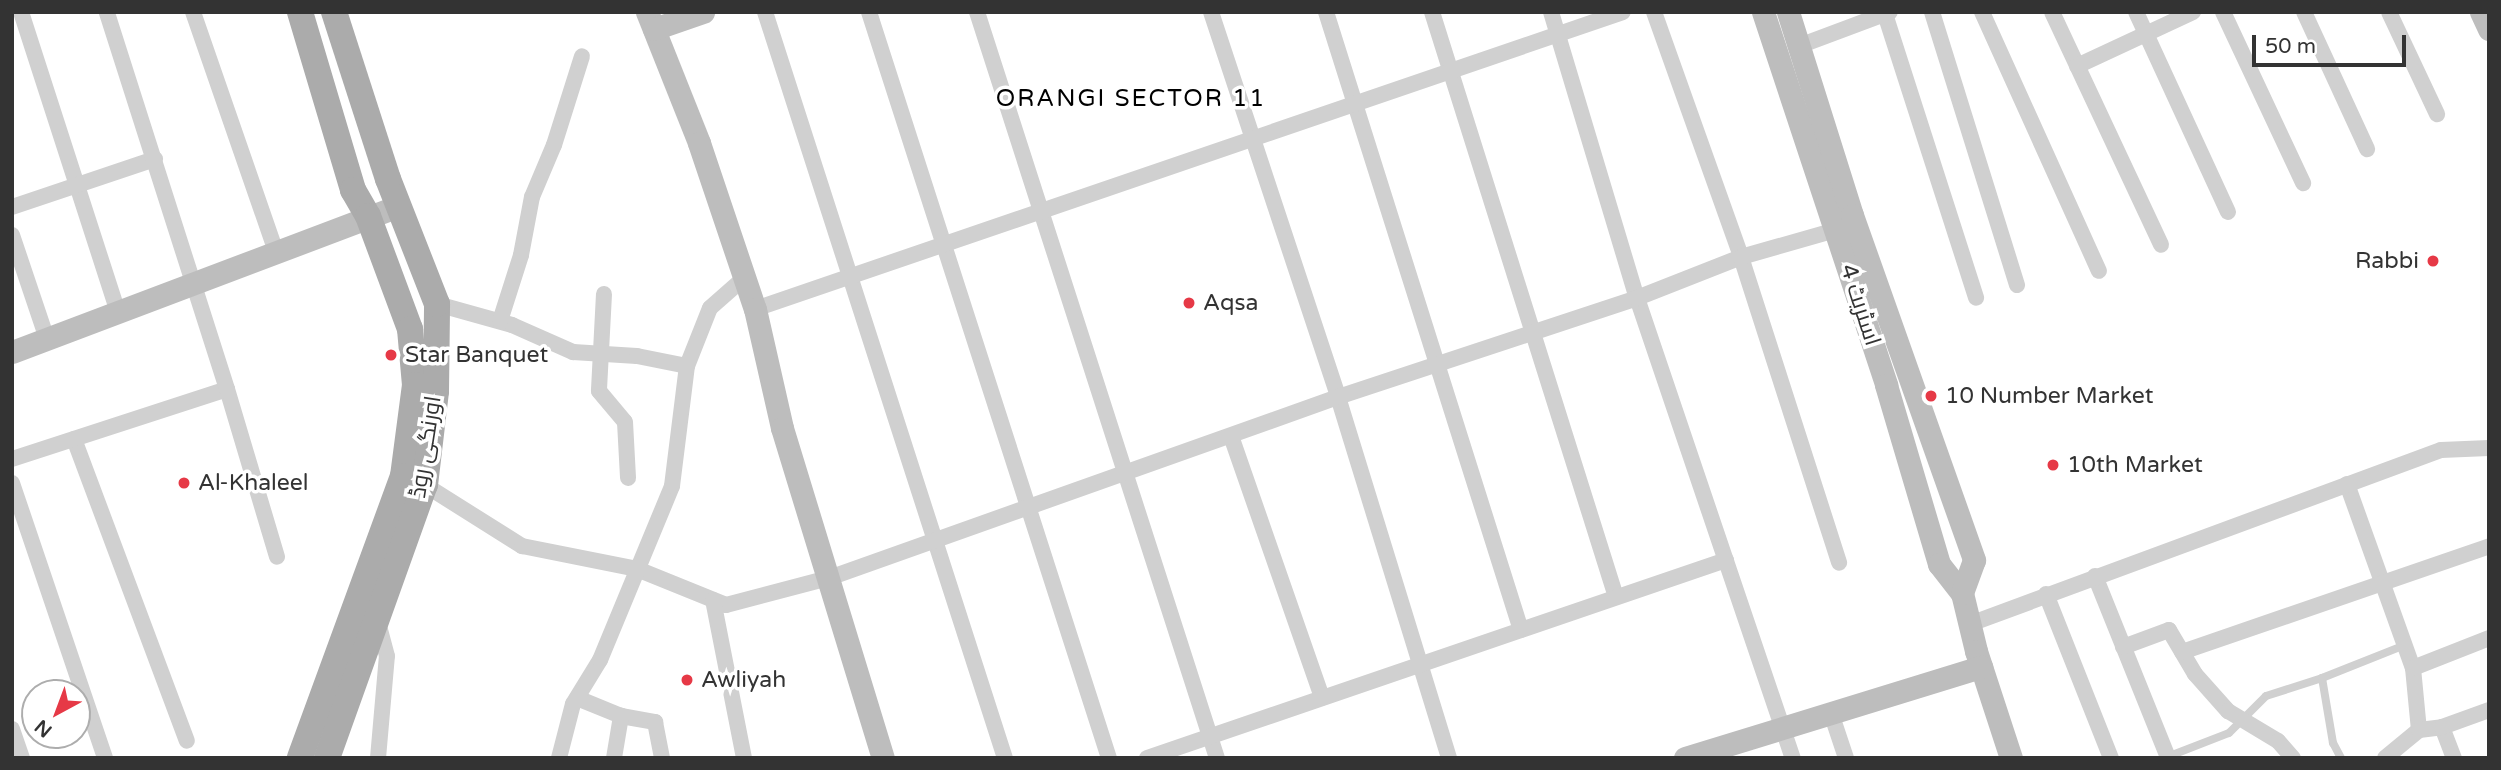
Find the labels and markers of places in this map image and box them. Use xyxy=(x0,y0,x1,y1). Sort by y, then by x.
place label: Rabbi xyxy=(2355,247,2419,275)
marker: Rabbi xyxy=(2425,253,2441,269)
place label: Aqsa xyxy=(1203,289,1258,317)
marker: Aqsa xyxy=(1181,295,1197,311)
place label: Star Banquet xyxy=(405,341,548,369)
marker: Star Banquet xyxy=(383,347,399,363)
place label: 10 Number Market xyxy=(1945,382,2154,410)
marker: 10 Number Market xyxy=(1923,388,1939,404)
place label: 10th Market xyxy=(2067,451,2203,479)
marker: 10th Market xyxy=(2045,457,2061,473)
place label: Al-Khaleel xyxy=(198,469,309,497)
marker: Al-Khaleel xyxy=(176,475,192,491)
place label: Awliyah xyxy=(701,666,786,694)
marker: Awliyah xyxy=(679,672,695,688)

